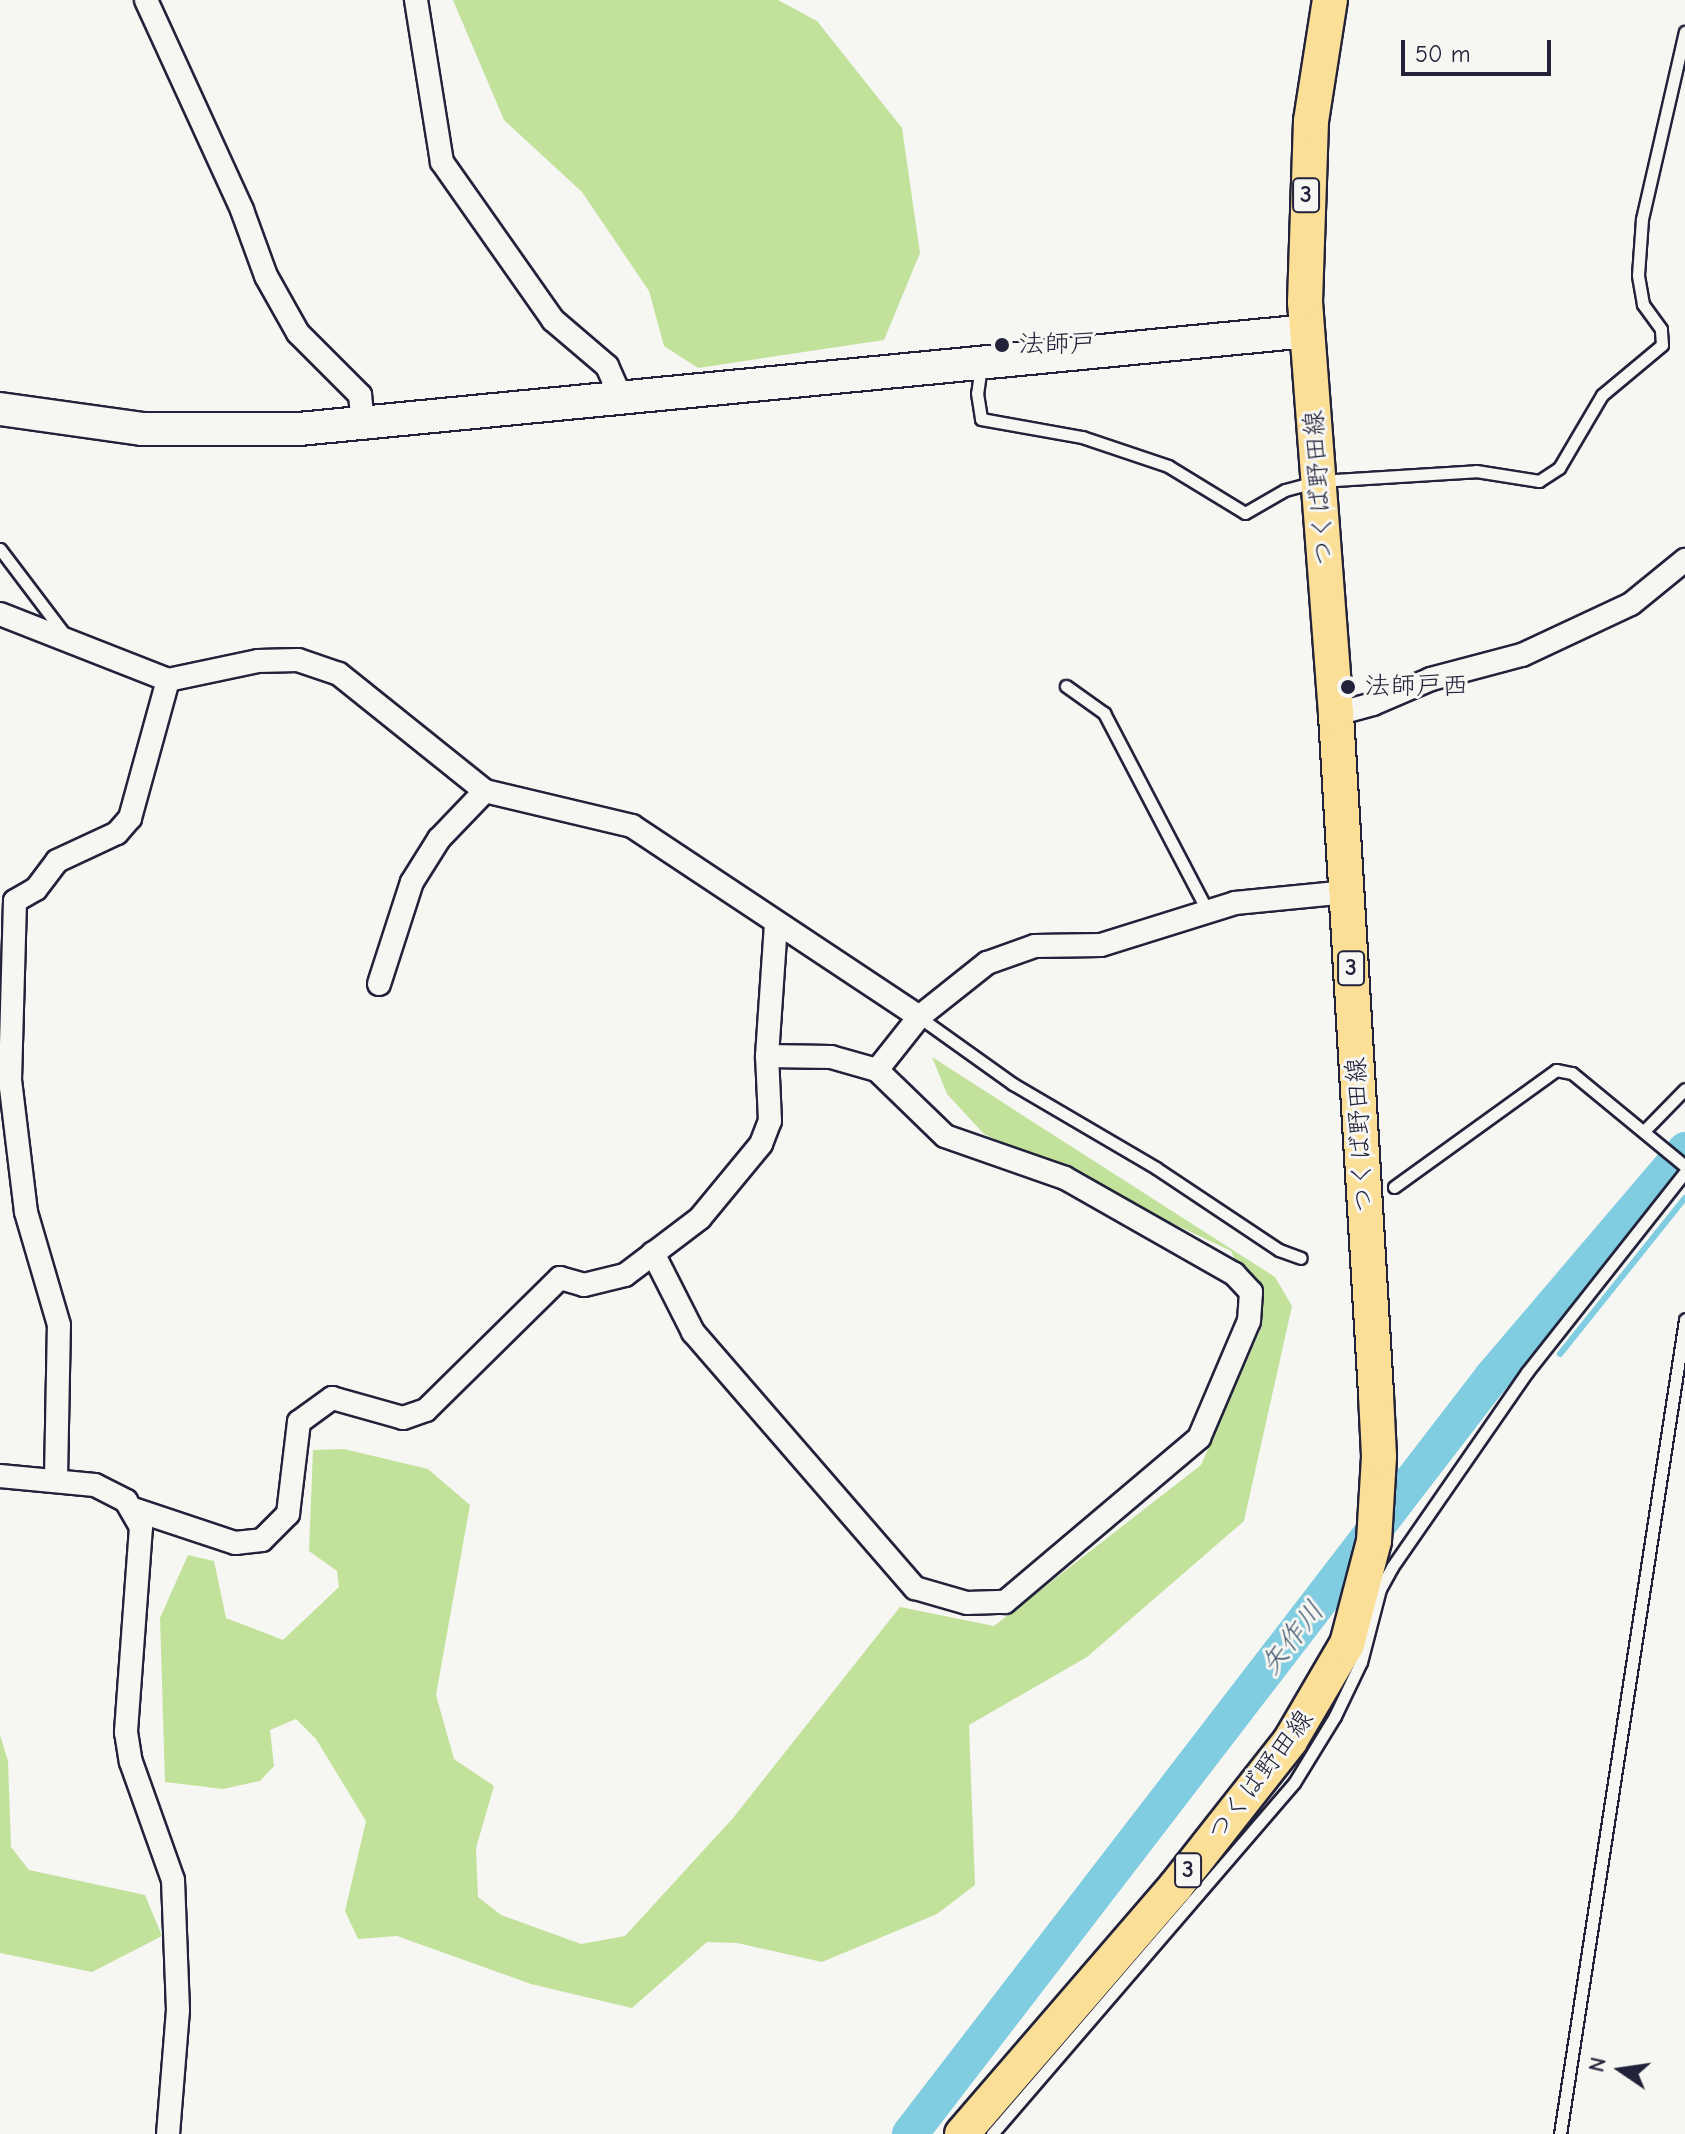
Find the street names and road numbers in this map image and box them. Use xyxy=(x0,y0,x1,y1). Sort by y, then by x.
road number: 3 xyxy=(1292,175,1320,215)
street label: つくば野田線 xyxy=(1299,409,1341,567)
road number: 3 xyxy=(1337,948,1365,988)
street label: つくば野田線 xyxy=(1341,1056,1381,1214)
street label: つくば野田線 xyxy=(1202,1704,1320,1848)
road number: 3 xyxy=(1174,1850,1202,1890)

